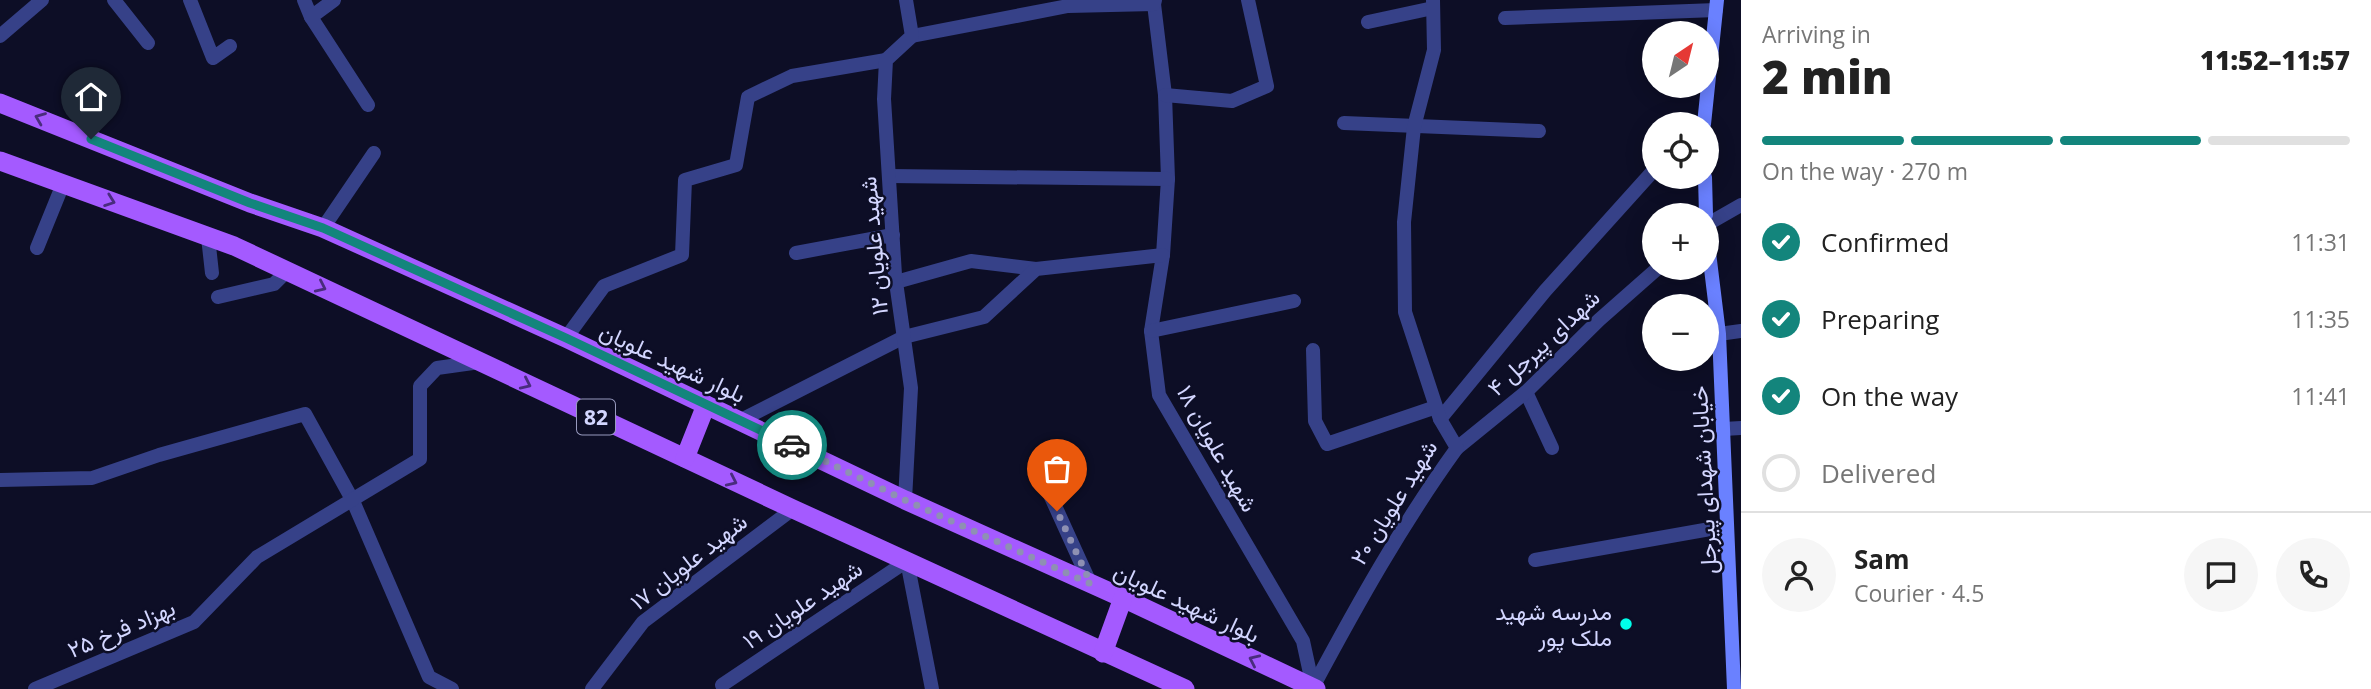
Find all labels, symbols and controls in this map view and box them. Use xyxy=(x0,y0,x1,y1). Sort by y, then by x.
text: Arriving in xyxy=(1762,18,1871,50)
north arrow xyxy=(1642,21,1718,98)
map controls xyxy=(1642,21,1719,371)
text: 11:52–11:57 xyxy=(2200,42,2350,78)
text: 2 min xyxy=(1762,45,1893,107)
pin xyxy=(61,67,121,139)
icon: home xyxy=(72,78,110,116)
button: locate xyxy=(1642,112,1719,189)
one-way arrow xyxy=(35,113,47,127)
text: On the way · 270 m xyxy=(1762,155,1968,187)
street label: شهید علویان ۱۲ xyxy=(851,175,895,317)
one-way arrow xyxy=(104,193,116,207)
button: + xyxy=(1642,203,1719,280)
icon: check xyxy=(1762,223,1800,261)
text: Confirmed xyxy=(1821,224,1949,260)
text: 11:31 xyxy=(2291,226,2350,258)
one-way arrow xyxy=(314,279,326,293)
street label: شهدای پیرجل ۴ xyxy=(1480,281,1607,403)
button: − xyxy=(1642,294,1719,371)
icon: check xyxy=(1762,300,1800,338)
text: Preparing xyxy=(1821,301,1939,337)
text: 11:35 xyxy=(2291,303,2350,335)
street label: بلوار شهید علویان xyxy=(595,314,751,410)
one-way arrow xyxy=(519,376,532,390)
icon: check xyxy=(1762,377,1800,415)
text: On the way xyxy=(1821,378,1958,414)
street label: شهید علویان ۱۸ xyxy=(1170,379,1266,517)
text: 11:41 xyxy=(2291,380,2350,412)
street label: خیابان شهدای پیرجل xyxy=(1682,385,1725,575)
road number: 82 xyxy=(577,400,615,434)
courier xyxy=(757,410,827,480)
icon: car xyxy=(773,426,811,464)
street label: شهید علویان ۲۰ xyxy=(1342,433,1444,571)
pin xyxy=(1027,439,1087,511)
icon: bag xyxy=(1038,450,1076,488)
text: Delivered xyxy=(1821,455,1936,491)
one-way arrow xyxy=(725,472,738,486)
street label: شهید علویان ۱۷ xyxy=(623,505,753,617)
button: person xyxy=(1762,538,1836,612)
button: chat xyxy=(2184,538,2258,612)
button: phone xyxy=(2276,538,2350,612)
text: Sam xyxy=(1854,541,1910,577)
street label: شهید علویان ۱۹ xyxy=(736,552,868,656)
street label: بلوار شهید علویان xyxy=(1109,554,1265,650)
text: Courier · 4.5 xyxy=(1854,577,1984,609)
street label: بهزاد فرخ ۲۵ xyxy=(62,591,180,666)
place label: مدرسه شهید ملک پور xyxy=(1495,595,1612,654)
marker: مدرسه شهید ملک پور xyxy=(1618,616,1634,632)
one-way arrow xyxy=(1249,654,1261,668)

